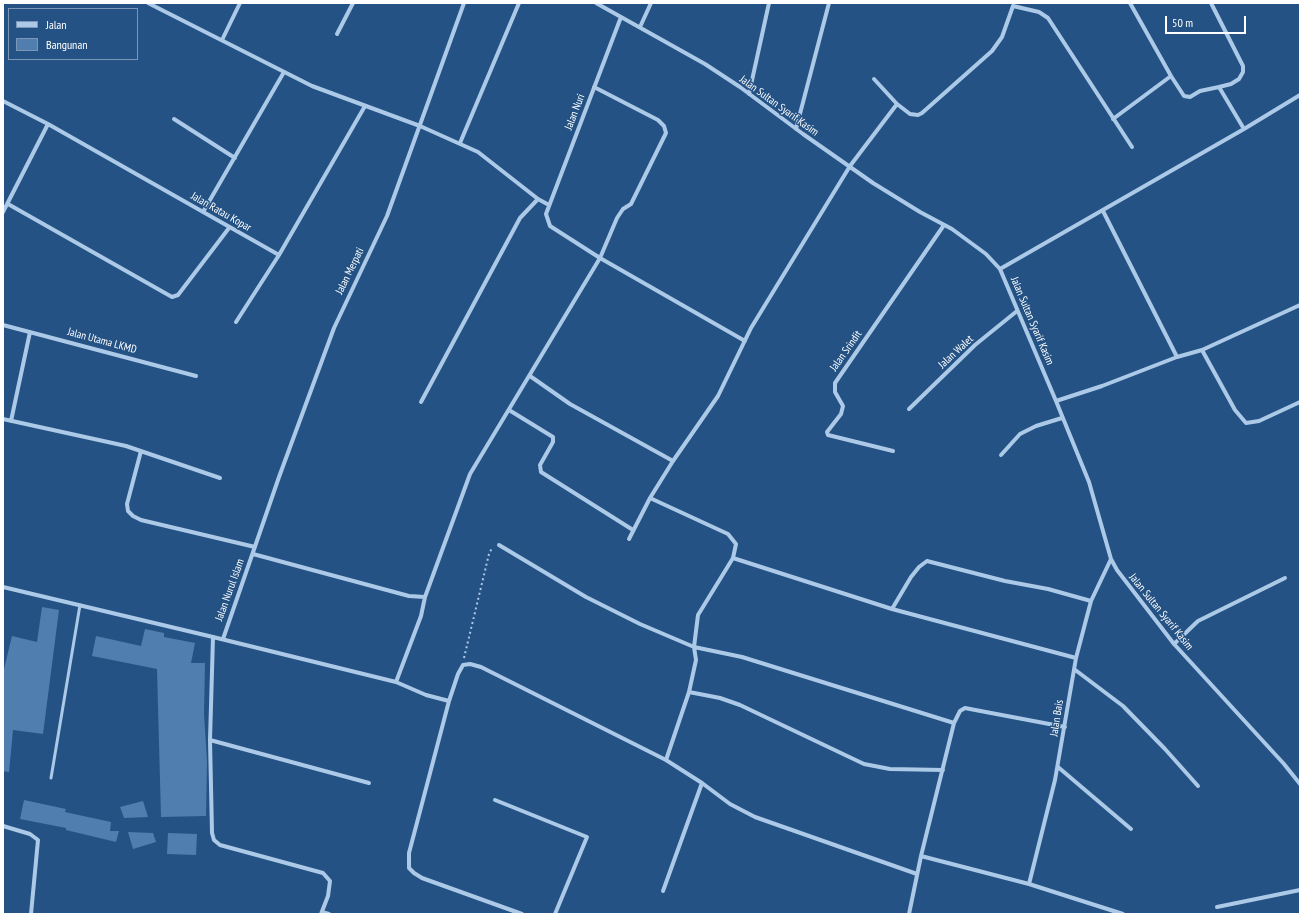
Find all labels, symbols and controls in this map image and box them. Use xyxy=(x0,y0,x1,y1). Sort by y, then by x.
legend xyxy=(8,8,138,60)
scale bar xyxy=(1167,8,1248,34)
text: 50 m xyxy=(1172,15,1193,30)
text: Jalan xyxy=(46,17,67,32)
text: Bangunan xyxy=(46,37,87,52)
street label: Jalan Sultan Syarif Kasim xyxy=(737,73,821,139)
street label: Jalan Nuri xyxy=(562,92,588,132)
street label: Jalan Ratau Kopar xyxy=(189,189,253,235)
street label: Jalan Merpati xyxy=(333,245,367,297)
street label: Jalan Sultan Syarif Kasim xyxy=(1007,275,1057,367)
street label: Jalan Utama LKMD xyxy=(66,325,138,357)
street label: Jalan Srindit xyxy=(827,328,865,374)
street label: Jalan Walet xyxy=(936,333,976,371)
street label: Jalan Nurul Islam xyxy=(213,557,247,623)
street label: Jalan Sultan Syarif Kasim xyxy=(1126,571,1196,653)
street label: Jalan Bais xyxy=(1048,699,1066,737)

